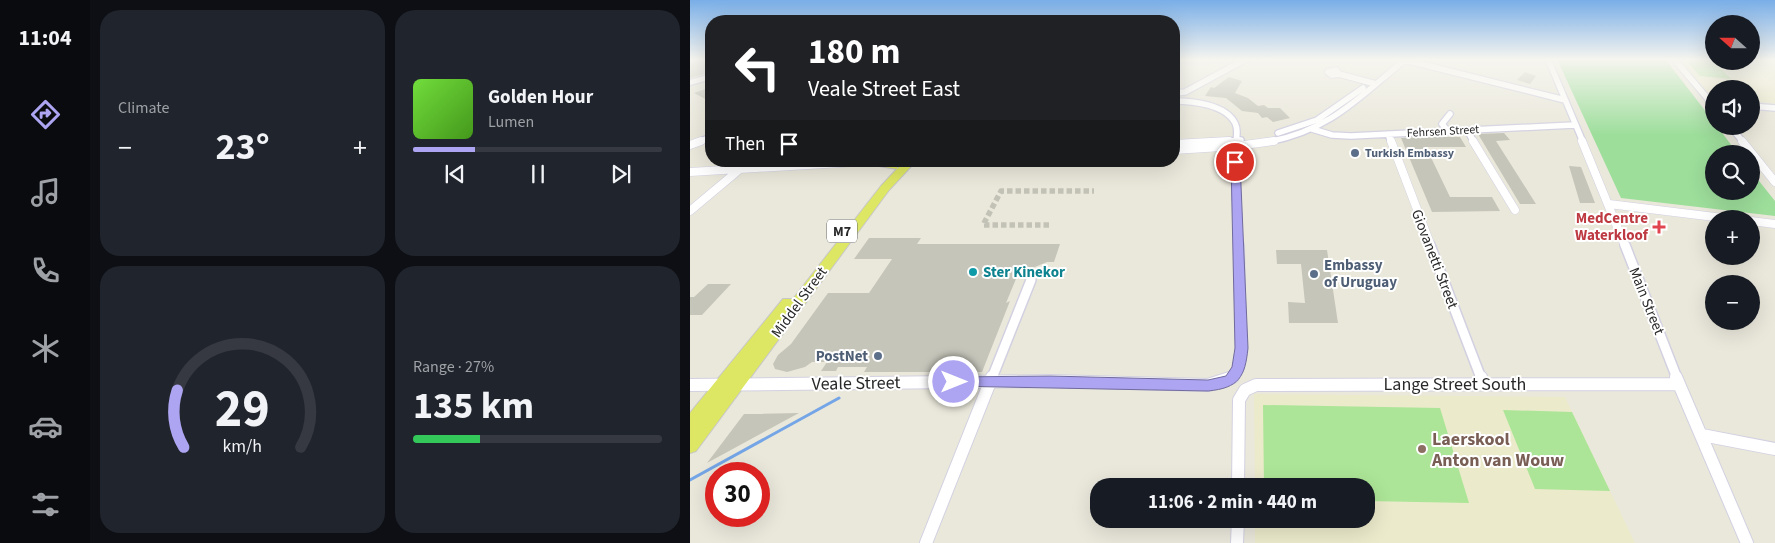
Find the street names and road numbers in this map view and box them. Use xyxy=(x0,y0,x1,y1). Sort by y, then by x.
street label: Fehrsen Street xyxy=(1406,121,1480,142)
street label: Giovanetti Street xyxy=(1406,206,1463,312)
road number: M7 xyxy=(827,220,857,242)
street label: Middel Street xyxy=(766,263,832,342)
street label: Main Street xyxy=(1624,264,1670,338)
street label: Veale Street xyxy=(811,370,901,397)
street label: Lange Street South xyxy=(1384,372,1526,397)

